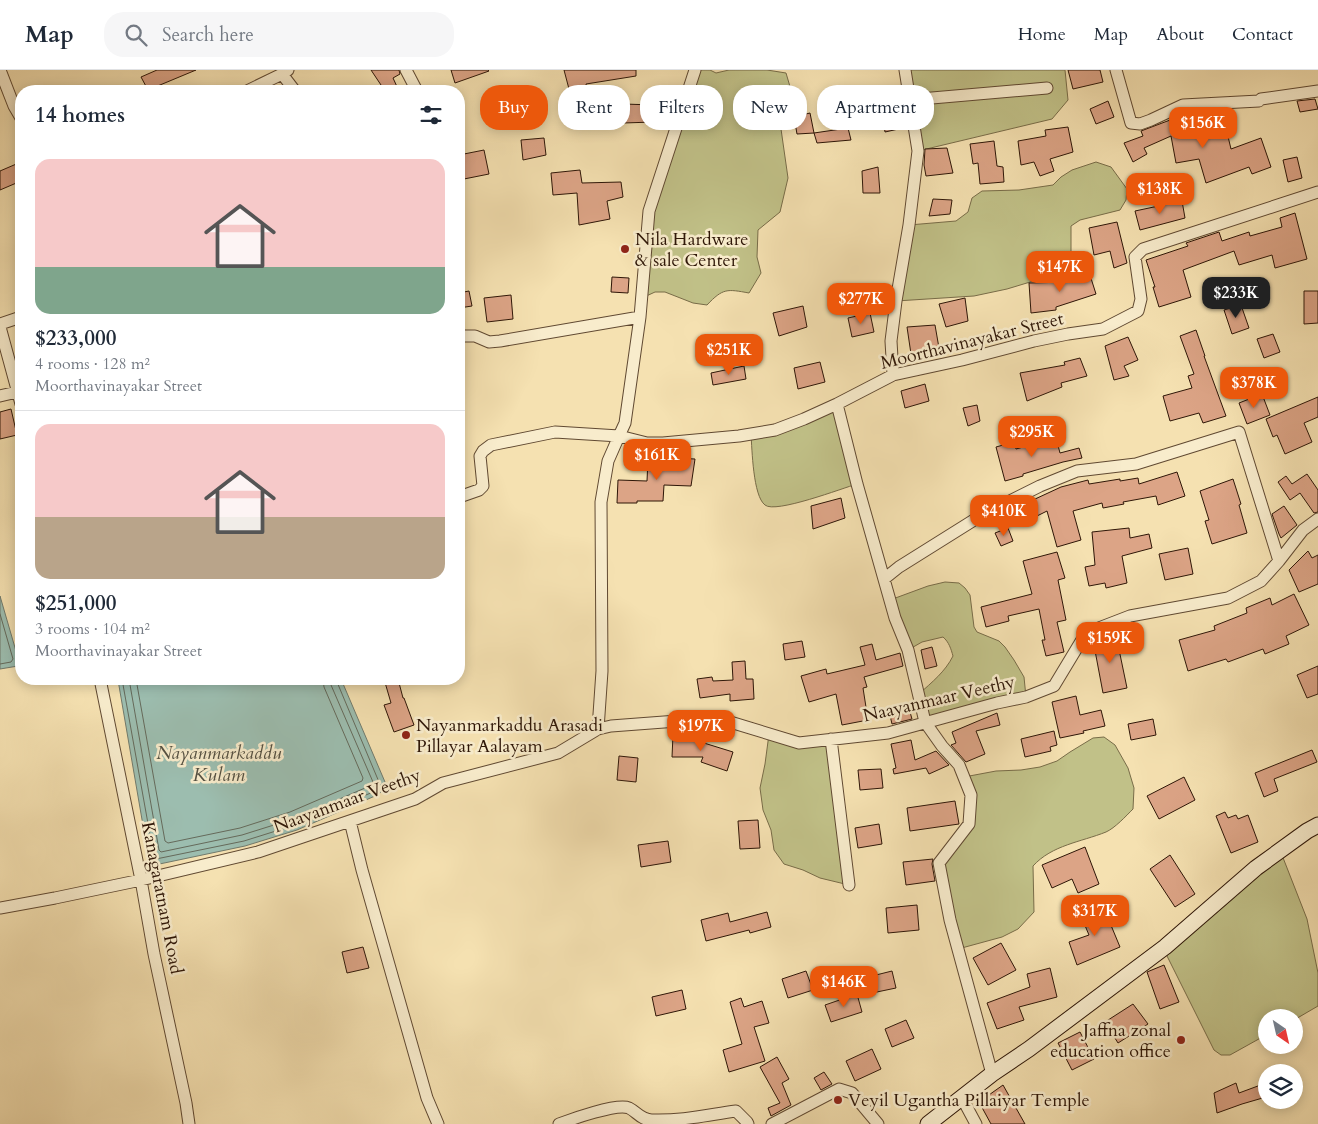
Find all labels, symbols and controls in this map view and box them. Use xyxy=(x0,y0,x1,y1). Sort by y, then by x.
search box xyxy=(104,12,454,57)
text: Map xyxy=(25,18,74,51)
icon: search xyxy=(122,21,150,49)
text: Search here xyxy=(162,22,254,48)
text: Home xyxy=(1018,22,1066,47)
text: Map xyxy=(1094,22,1128,47)
text: About xyxy=(1156,22,1204,47)
text: Contact xyxy=(1232,22,1293,47)
chip: Buy xyxy=(480,85,548,130)
chip: Rent xyxy=(558,85,630,130)
chip: Filters xyxy=(640,85,723,130)
chip: New xyxy=(733,85,807,130)
chip: Apartment xyxy=(817,85,934,130)
text: 14 homes xyxy=(35,101,125,130)
icon: filters xyxy=(417,101,445,129)
pin: $156K xyxy=(1168,106,1238,149)
text: $156K xyxy=(1180,112,1226,134)
pin: $138K xyxy=(1125,172,1195,215)
text: $138K xyxy=(1137,178,1183,200)
icon: home xyxy=(195,191,285,281)
place label: Nila Hardware & sale Center xyxy=(635,227,749,273)
marker: Nila Hardware & sale Center xyxy=(619,243,631,255)
pin: $147K xyxy=(1025,250,1095,293)
text: $147K xyxy=(1037,256,1083,278)
pin: $233K xyxy=(1201,276,1271,319)
pin: $277K xyxy=(826,282,896,325)
text: $233K xyxy=(1213,282,1259,304)
text: $277K xyxy=(838,288,884,310)
street label: Moorthavinayakar Street xyxy=(878,306,1066,376)
text: $233,000 xyxy=(35,324,116,353)
pin: $251K xyxy=(694,334,764,376)
text: $251K xyxy=(706,339,752,361)
text: 4 rooms · 128 m² xyxy=(35,353,150,375)
pin: $378K xyxy=(1219,366,1289,409)
text: $378K xyxy=(1231,372,1277,394)
text: Moorthavinayakar Street xyxy=(35,375,202,397)
pin: $295K xyxy=(997,416,1067,458)
text: $295K xyxy=(1009,421,1055,443)
pin: $161K xyxy=(622,438,692,481)
text: $161K xyxy=(634,444,680,466)
icon: home xyxy=(195,457,285,547)
pin: $410K xyxy=(969,494,1039,537)
text: $410K xyxy=(981,500,1027,522)
text: $251,000 xyxy=(35,589,116,618)
text: 3 rooms · 104 m² xyxy=(35,618,150,640)
pin: $159K xyxy=(1075,622,1145,664)
text: $159K xyxy=(1087,627,1133,649)
text: Moorthavinayakar Street xyxy=(35,640,202,662)
street label: Naayanmaar Veethy xyxy=(861,669,1018,729)
pin: $197K xyxy=(666,710,736,752)
place label: Nayanmarkaddu Arasadi Pillayar Aalayam xyxy=(416,713,603,759)
text: $197K xyxy=(678,715,724,737)
marker: Nayanmarkaddu Arasadi Pillayar Aalayam xyxy=(400,729,412,741)
water label: Nayanmarkaddu Kulam xyxy=(156,740,282,788)
street label: Naayanmaar Veethy xyxy=(270,763,425,839)
street label: Kanagaratnam Road xyxy=(135,820,189,977)
pin: $317K xyxy=(1060,894,1130,937)
text: $317K xyxy=(1072,900,1118,922)
pin: $146K xyxy=(809,966,879,1008)
text: $146K xyxy=(821,971,867,993)
north arrow xyxy=(1258,1009,1302,1054)
map controls xyxy=(1258,1009,1303,1109)
place label: Jaffna zonal education office xyxy=(1050,1018,1171,1064)
marker: Jaffna zonal education office xyxy=(1175,1034,1187,1046)
button: layers xyxy=(1258,1064,1303,1109)
place label: Veyil Ugantha Pillaiyar Temple xyxy=(848,1088,1090,1113)
marker: Veyil Ugantha Pillaiyar Temple xyxy=(832,1094,844,1106)

